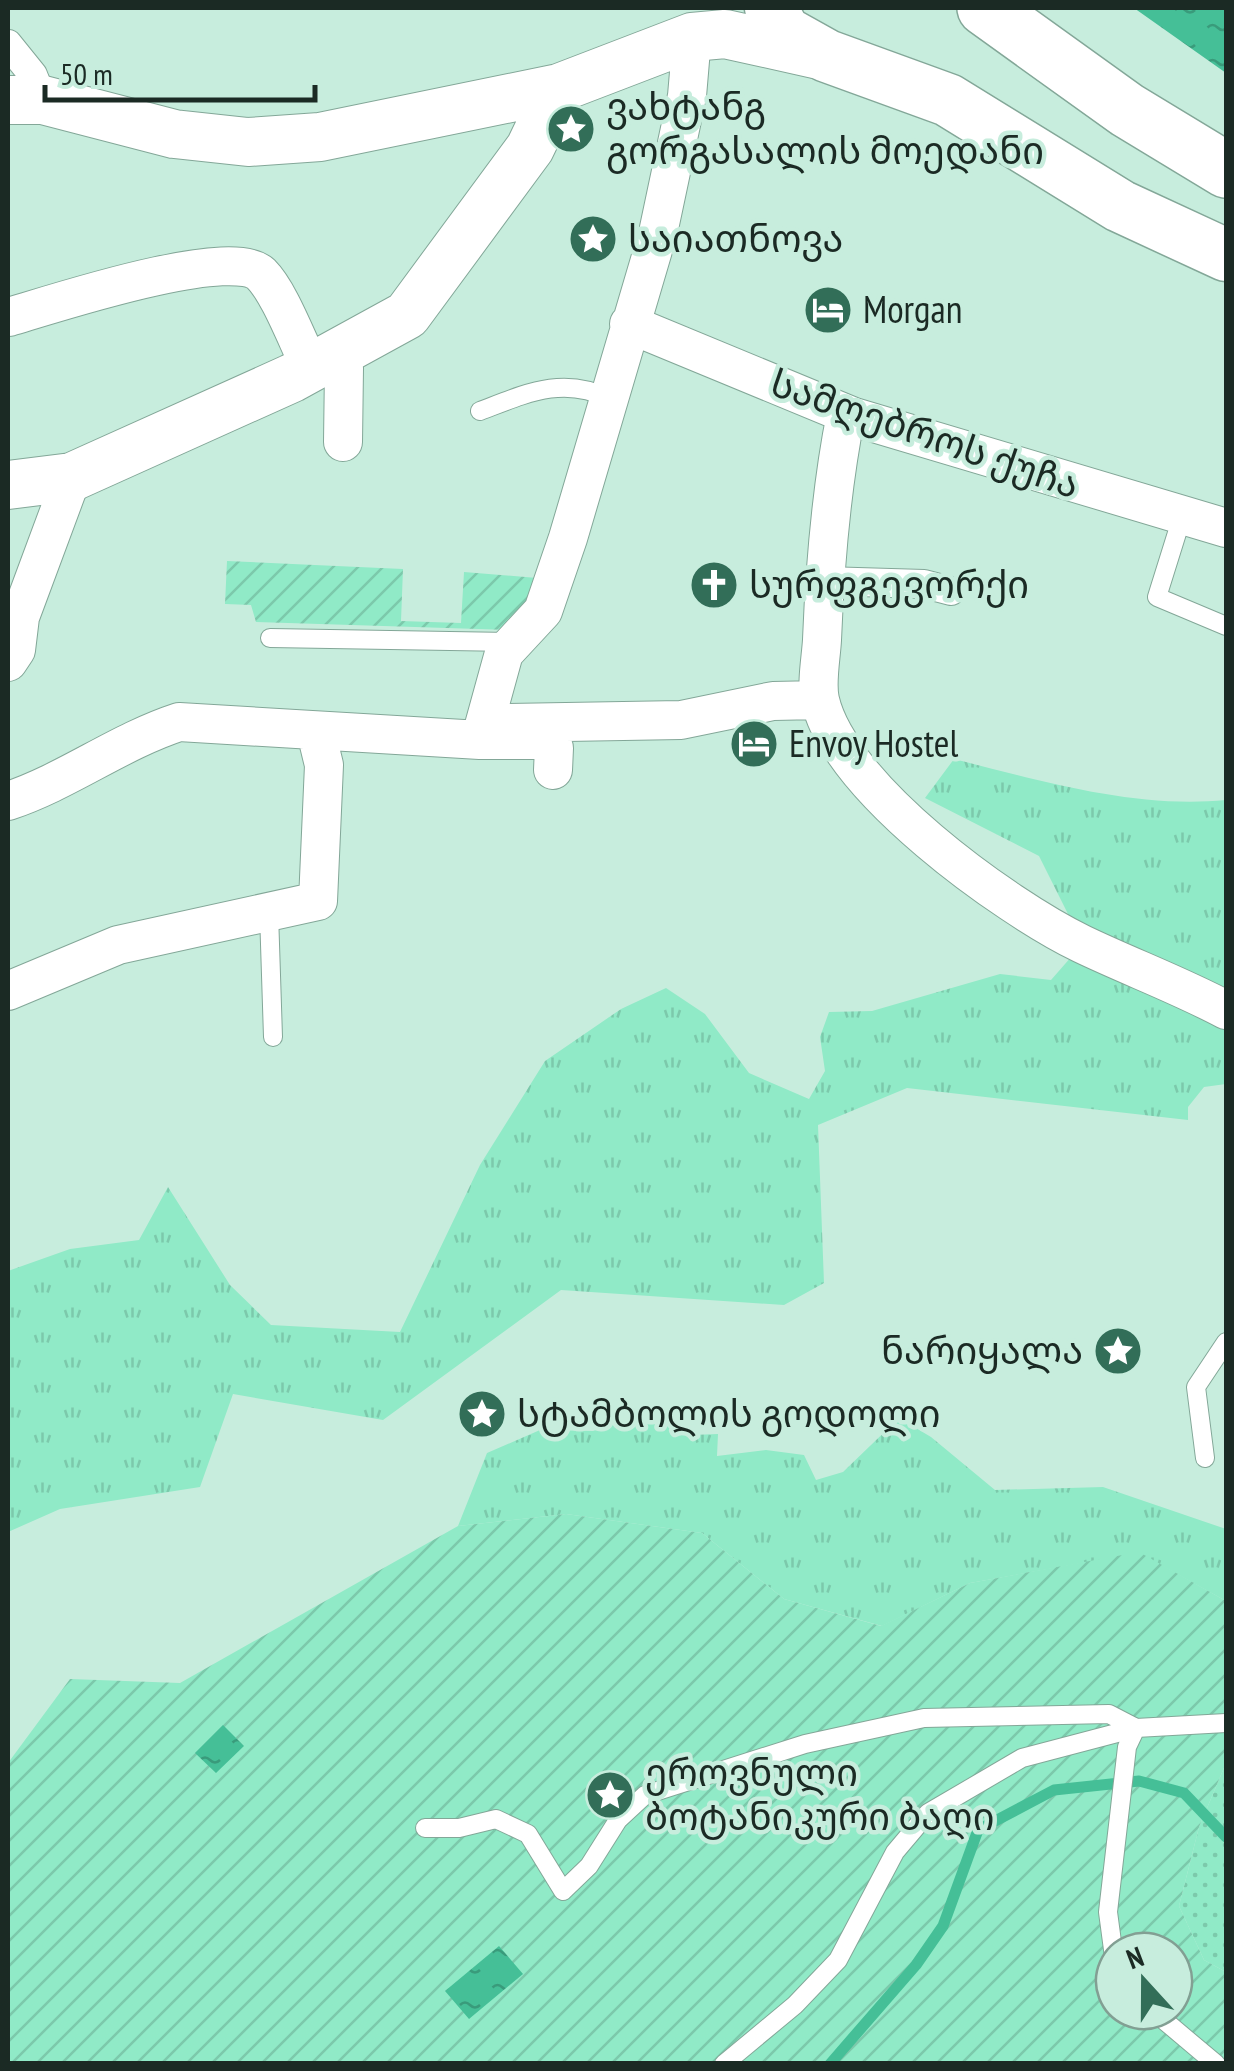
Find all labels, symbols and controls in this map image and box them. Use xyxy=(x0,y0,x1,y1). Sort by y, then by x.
scale bar xyxy=(45,40,315,102)
text: 50 m xyxy=(60,54,113,93)
place label: ვახტანგ გორგასალის მოედანი xyxy=(606,81,1044,174)
place icon: ვახტანგ გორგასალის მოედანი xyxy=(545,103,597,155)
place icon: საიათნოვა xyxy=(567,213,619,265)
place label: საიათნოვა xyxy=(628,213,843,262)
hotel icon: Morgan xyxy=(802,284,854,336)
place label: Morgan xyxy=(863,284,962,333)
street label: სამღებროს ქუჩა xyxy=(765,357,1086,508)
church icon: სურფგევორქი xyxy=(688,559,740,611)
place label: სურფგევორქი xyxy=(749,559,1029,608)
hotel icon: Envoy Hostel xyxy=(728,718,780,770)
place label: Envoy Hostel xyxy=(789,718,958,767)
place label: ნარიყალა xyxy=(881,1325,1083,1374)
place icon: ნარიყალა xyxy=(1092,1325,1144,1377)
place icon: სტამბოლის გოდოლი xyxy=(456,1388,508,1440)
place label: სტამბოლის გოდოლი xyxy=(517,1388,941,1437)
place label: ეროვნული ბოტანიკური ბაღი xyxy=(645,1747,995,1840)
place icon: ეროვნული ბოტანიკური ბაღი xyxy=(584,1769,636,1821)
north arrow xyxy=(1094,1931,1194,2031)
text: N xyxy=(1121,1937,1149,1977)

